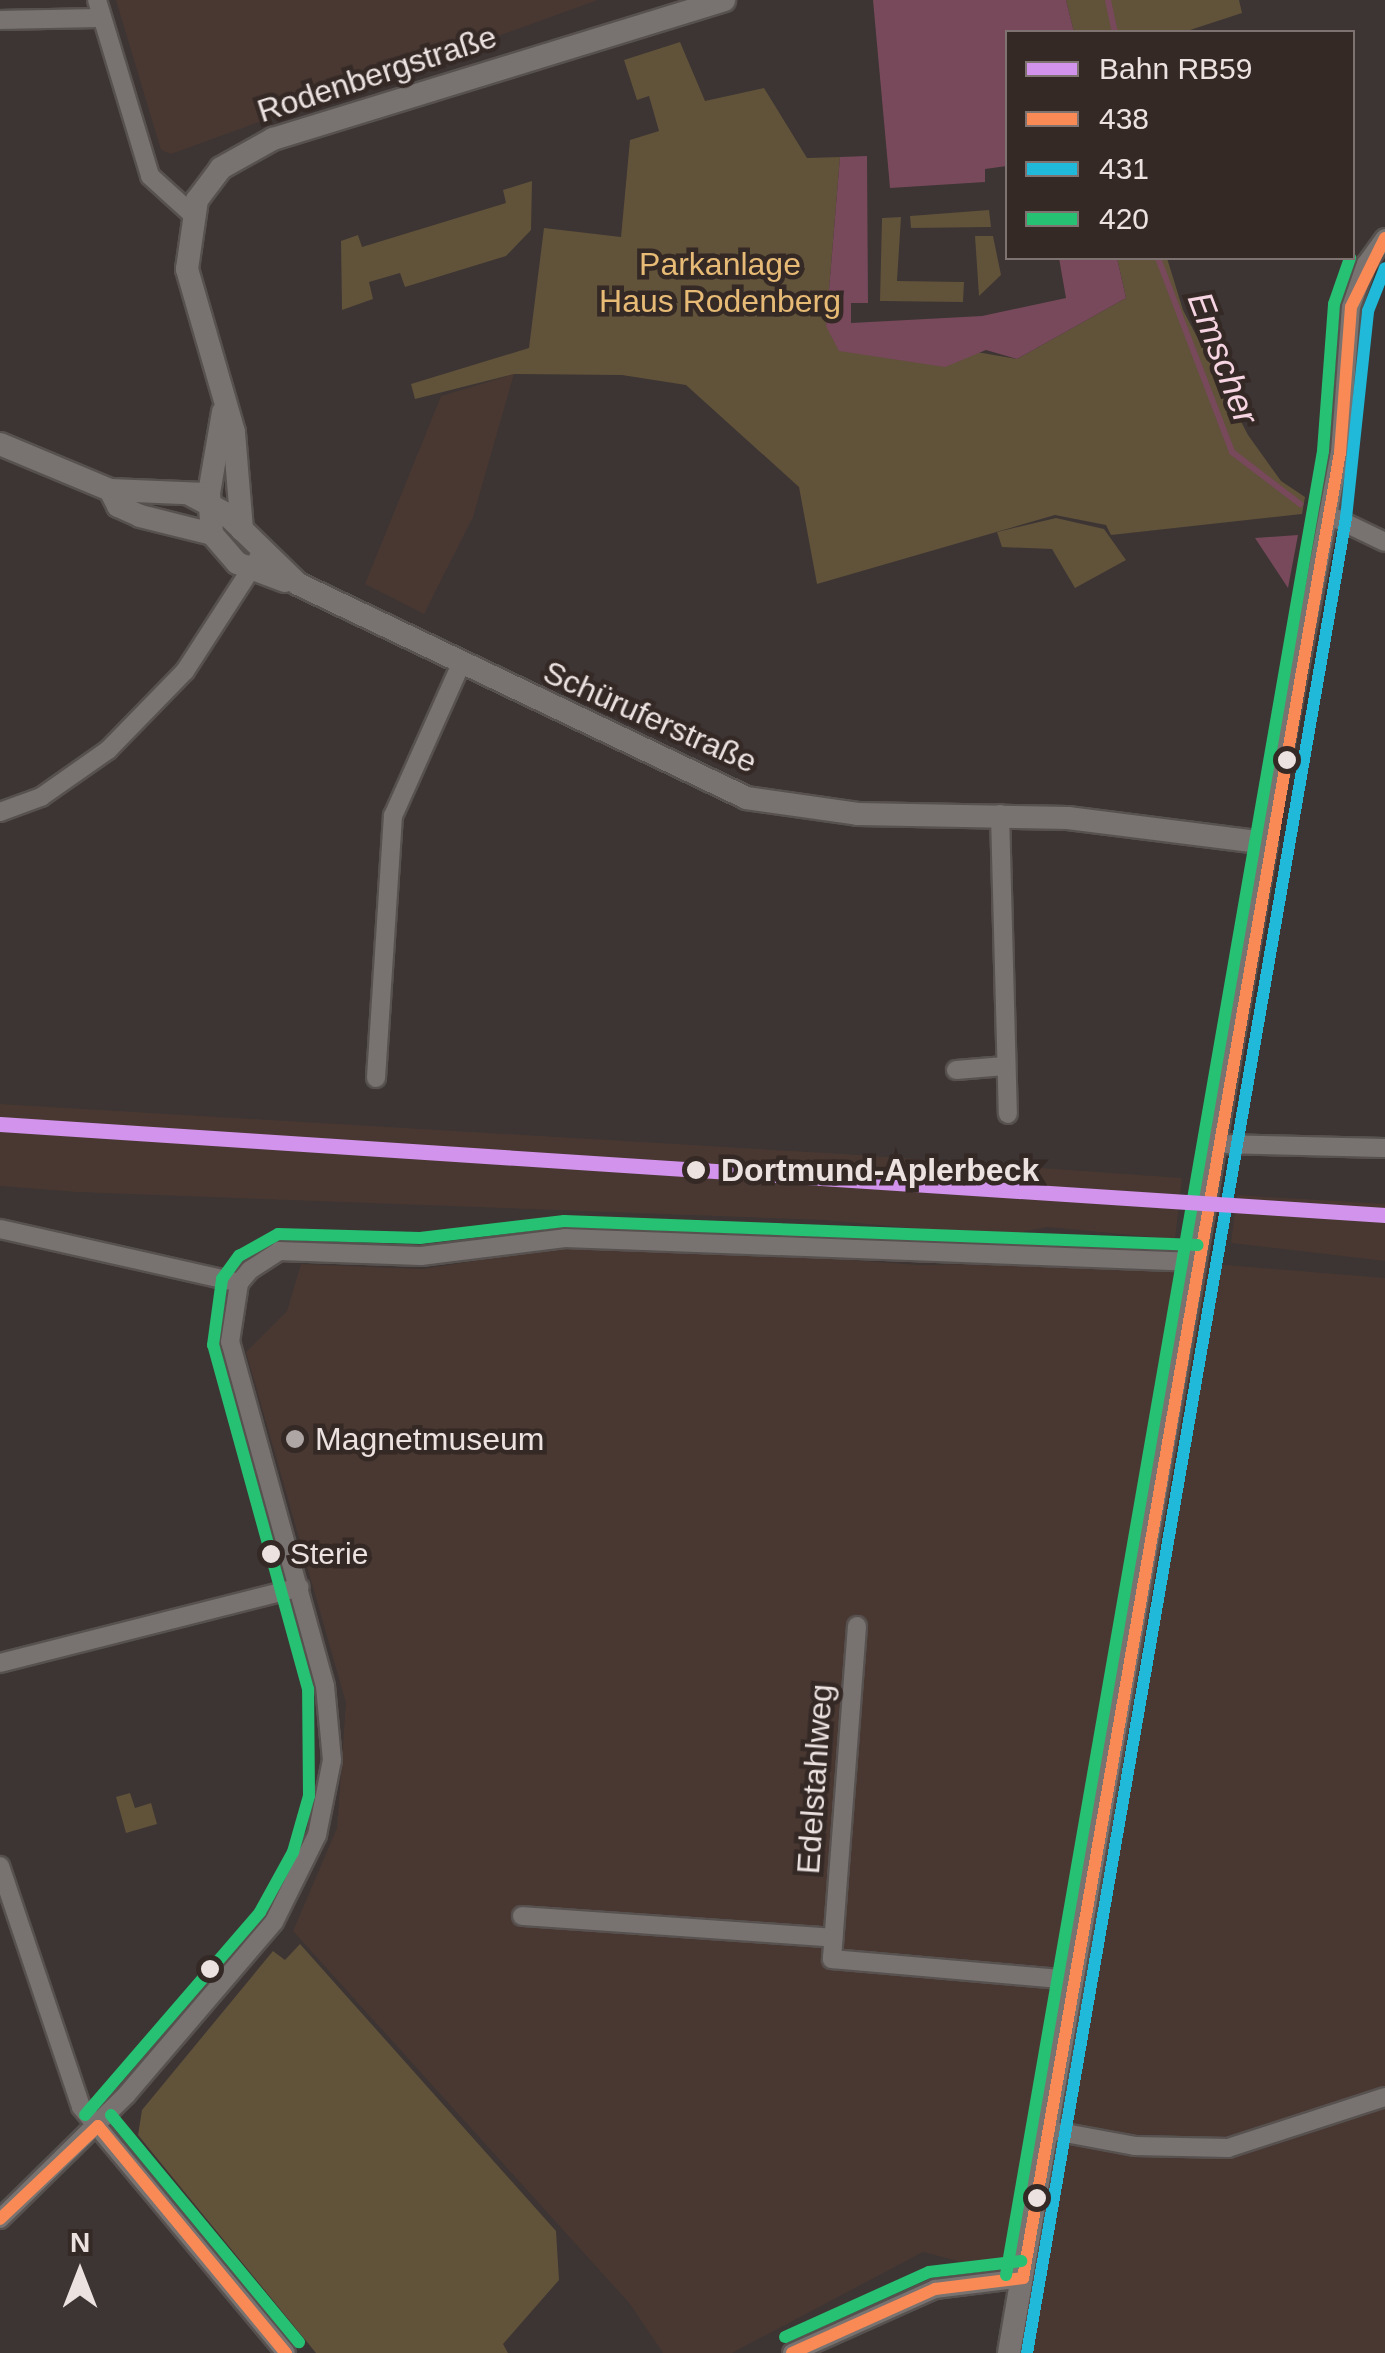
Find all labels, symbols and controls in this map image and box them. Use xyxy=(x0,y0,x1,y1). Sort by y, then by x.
street label: Rodenbergstraße xyxy=(253,17,501,131)
legend xyxy=(1005,30,1355,260)
text: Bahn RB59 xyxy=(1099,52,1252,85)
text: 438 xyxy=(1099,102,1149,135)
text: 431 xyxy=(1099,152,1149,185)
text: 420 xyxy=(1099,202,1149,235)
park label: Parkanlage Haus Rodenberg xyxy=(599,246,841,321)
water label: Emscher xyxy=(1179,286,1267,430)
street label: Schüruferstraße xyxy=(537,653,763,781)
unlabelled marker xyxy=(1277,750,1297,770)
place label: Dortmund-Aplerbeck xyxy=(721,1151,1039,1189)
marker: Dortmund-Aplerbeck xyxy=(680,1154,712,1186)
place label: Magnetmuseum xyxy=(315,1420,544,1458)
marker: Magnetmuseum xyxy=(284,1428,306,1450)
place label: Sterie xyxy=(290,1536,368,1572)
marker: Sterie xyxy=(261,1544,281,1564)
street label: Edelstahlweg xyxy=(789,1683,841,1875)
unlabelled marker xyxy=(200,1959,220,1979)
unlabelled marker xyxy=(1027,2188,1047,2208)
north arrow xyxy=(30,2223,130,2323)
text: N xyxy=(70,2227,90,2258)

